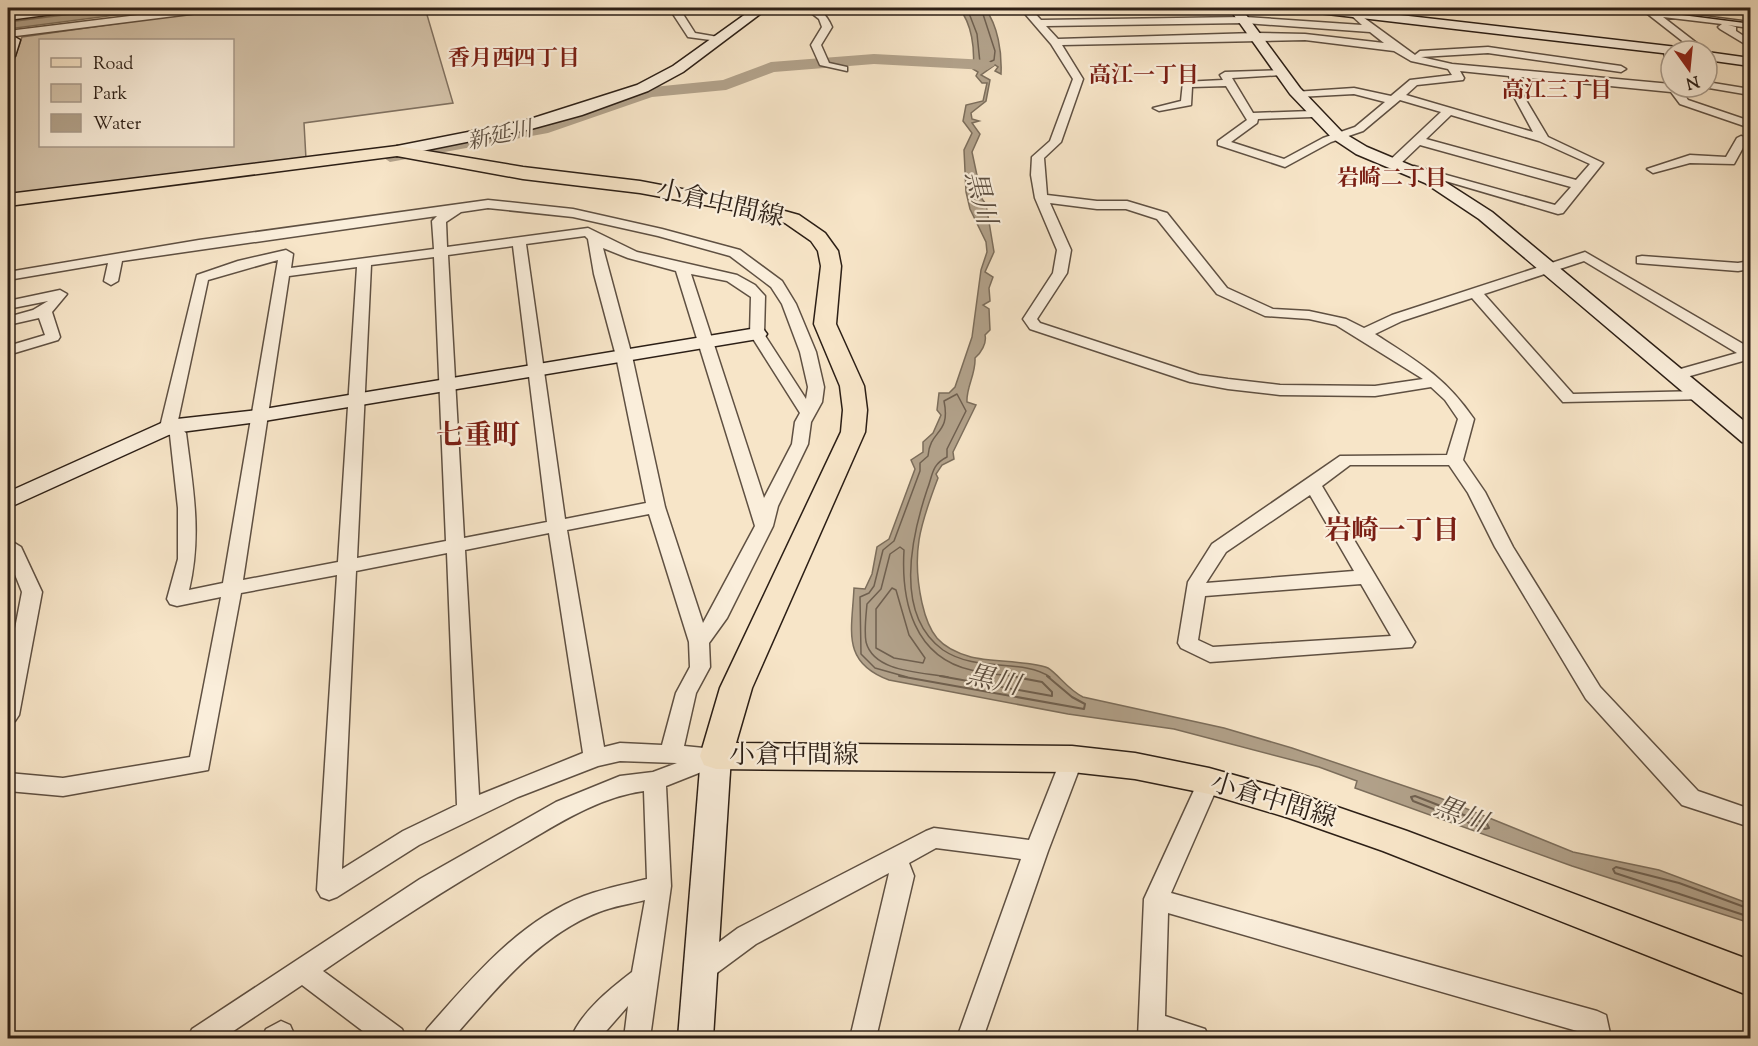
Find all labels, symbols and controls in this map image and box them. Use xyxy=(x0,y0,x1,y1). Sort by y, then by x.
legend xyxy=(39,39,234,147)
north arrow xyxy=(1659,39,1719,99)
district label: 香月西四丁目 xyxy=(448,44,580,76)
text: Road xyxy=(93,52,133,78)
district label: 高江一丁目 xyxy=(1089,61,1199,93)
text: N xyxy=(1683,68,1701,94)
district label: 高江三丁目 xyxy=(1502,76,1612,108)
text: Park xyxy=(93,82,128,108)
text: Water xyxy=(93,112,142,138)
water label: 新延川 xyxy=(464,114,538,160)
district label: 岩崎二丁目 xyxy=(1337,164,1447,196)
water label: 黒川 xyxy=(954,167,1005,232)
street label: 小倉中間線 xyxy=(652,172,788,238)
district label: 七重町 xyxy=(436,417,520,457)
district label: 岩崎一丁目 xyxy=(1325,513,1460,552)
water label: 黒川 xyxy=(962,657,1027,708)
street label: 小倉中間線 xyxy=(729,738,859,775)
street label: 小倉中間線 xyxy=(1205,765,1341,839)
water label: 黒川 xyxy=(1428,788,1495,845)

